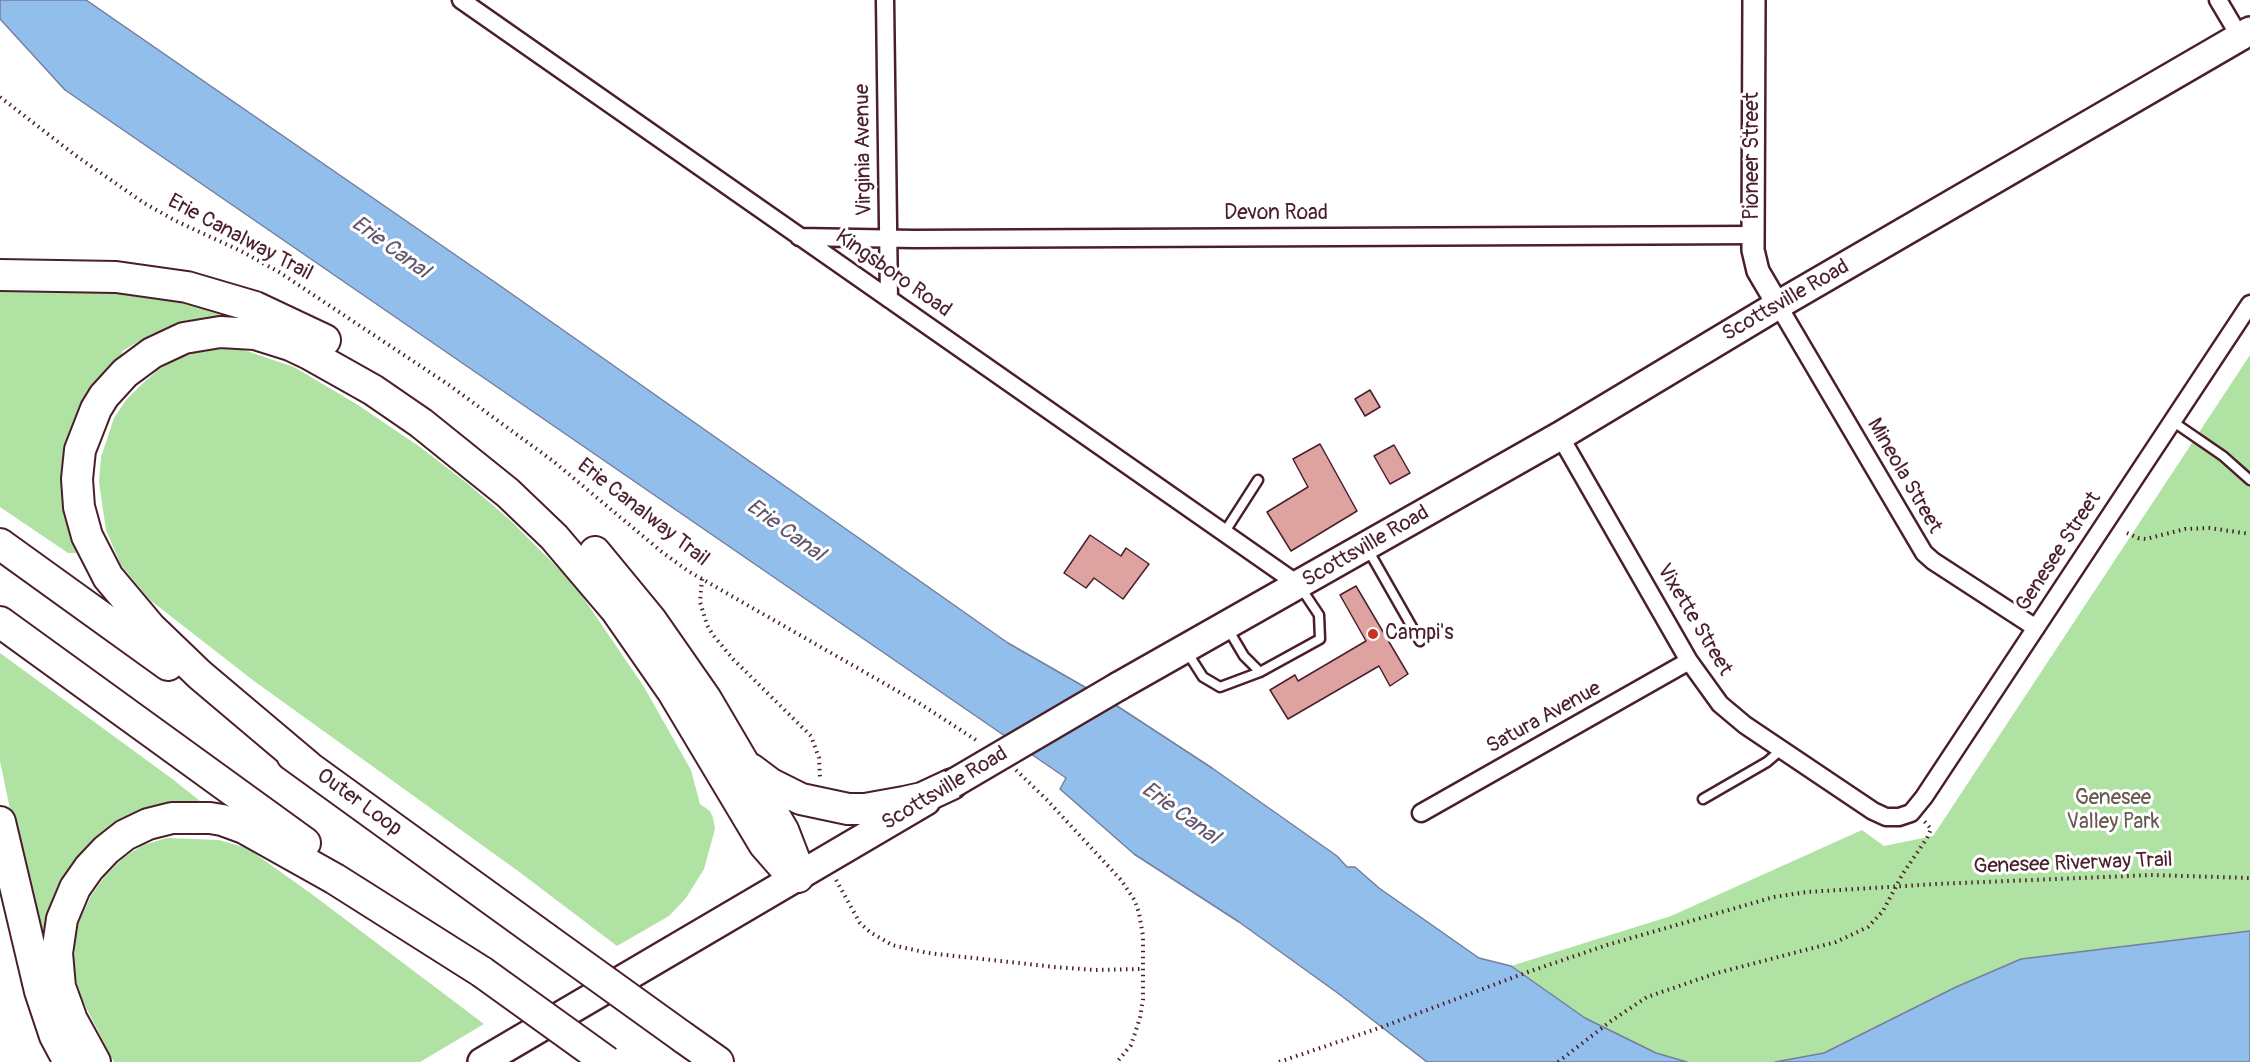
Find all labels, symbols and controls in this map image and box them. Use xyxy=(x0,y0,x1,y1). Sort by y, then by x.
street label: Virginia Avenue xyxy=(850,84,878,216)
street label: Pioneer Street xyxy=(1740,92,1766,220)
street label: Erie Canalway Trail xyxy=(163,189,317,287)
street label: Devon Road xyxy=(1224,201,1328,227)
water label: Erie Canal xyxy=(346,211,434,285)
street label: Kingsboro Road xyxy=(830,225,956,323)
street label: Scottsville Road xyxy=(1718,255,1854,347)
street label: Mineola Street xyxy=(1861,414,1947,538)
street label: Erie Canalway Trail xyxy=(572,454,714,572)
street label: Genesee Street xyxy=(2011,487,2107,617)
water label: Erie Canal xyxy=(741,494,829,568)
street label: Scottsville Road xyxy=(1298,501,1434,593)
street label: Vixette Street xyxy=(1651,560,1737,680)
place label: Campi's xyxy=(1385,621,1454,647)
marker: Campi's xyxy=(1366,627,1380,641)
street label: Satura Avenue xyxy=(1482,676,1606,760)
street label: Scottsville Road xyxy=(878,742,1012,836)
street label: Outer Loop xyxy=(311,764,407,842)
water label: Erie Canal xyxy=(1136,777,1224,851)
park label: Genesee Valley Park xyxy=(2067,786,2159,836)
street label: Genesee Riverway Trail xyxy=(1973,848,2173,880)

